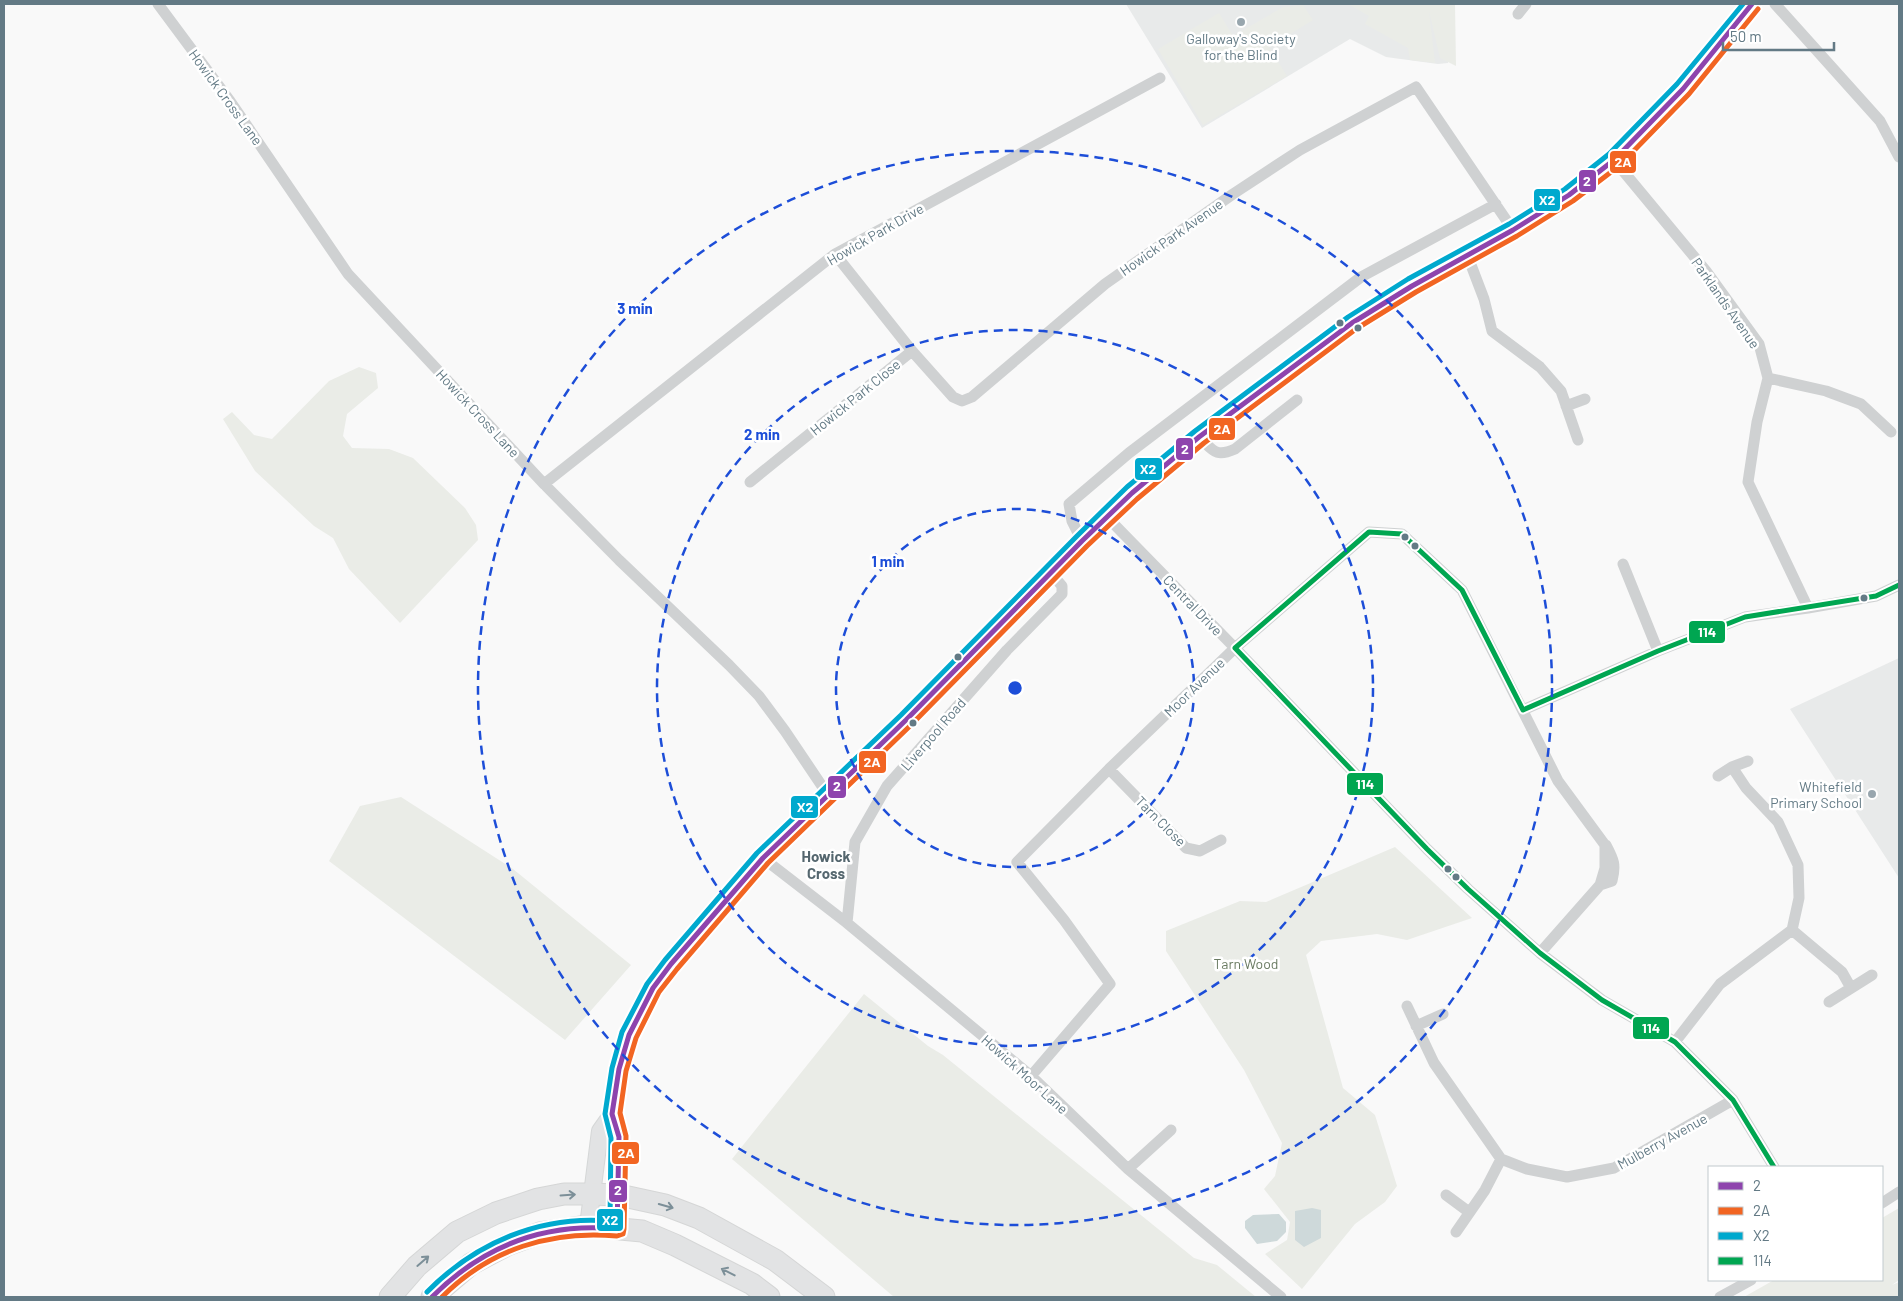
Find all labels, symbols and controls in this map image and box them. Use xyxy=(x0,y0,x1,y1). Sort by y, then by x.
marker: Galloway's Society for the Blind xyxy=(1235,16,1247,28)
scale bar xyxy=(1723,20,1834,52)
text: 50 m xyxy=(1730,27,1762,45)
place label: Galloway's Society for the Blind xyxy=(1186,30,1296,63)
street label: Howick Cross Lane xyxy=(185,46,267,148)
line badge: 2A xyxy=(1609,150,1637,174)
text: 2A xyxy=(1614,153,1632,170)
line badge: 2 xyxy=(1578,169,1597,193)
text: 2 xyxy=(1583,172,1591,189)
line badge: X2 xyxy=(1533,188,1561,212)
text: X2 xyxy=(1539,191,1555,208)
street label: Howick Park Avenue xyxy=(1116,195,1226,279)
street label: Howick Park Drive xyxy=(824,199,926,269)
street label: Parklands Avenue xyxy=(1688,254,1764,352)
text: 3 min xyxy=(617,299,653,317)
unlabelled marker xyxy=(1335,318,1345,328)
unlabelled marker xyxy=(1353,323,1363,333)
street label: Howick Park Close xyxy=(806,355,904,439)
street label: Howick Cross Lane xyxy=(433,365,523,461)
line badge: 2A xyxy=(1208,417,1236,441)
text: 2A xyxy=(1213,420,1231,437)
text: 2 min xyxy=(744,425,780,443)
line badge: 2 xyxy=(1175,437,1194,461)
text: 2 xyxy=(1181,440,1189,457)
line badge: X2 xyxy=(1134,457,1163,481)
text: X2 xyxy=(1140,460,1156,477)
unlabelled marker xyxy=(1400,532,1410,542)
unlabelled marker xyxy=(1410,541,1420,551)
text: 1 min xyxy=(872,552,904,570)
street label: Central Drive xyxy=(1160,571,1226,639)
unlabelled marker xyxy=(1859,593,1869,603)
line badge: 114 xyxy=(1688,620,1726,644)
text: 114 xyxy=(1698,623,1716,640)
unlabelled marker xyxy=(953,652,963,662)
street label: Moor Avenue xyxy=(1160,654,1228,720)
centre of rings xyxy=(1006,679,1024,697)
street label: Liverpool Road xyxy=(897,694,969,774)
unlabelled marker xyxy=(908,718,918,728)
line badge: 2A xyxy=(858,750,887,774)
text: 2A xyxy=(863,753,881,770)
line badge: 114 xyxy=(1346,772,1384,796)
line badge: 2 xyxy=(827,775,847,799)
text: 114 xyxy=(1356,775,1374,792)
text: 2 xyxy=(833,777,841,794)
place label: Whitefield Primary School xyxy=(1770,778,1862,811)
marker: Whitefield Primary School xyxy=(1866,788,1878,800)
street label: Tarn Close xyxy=(1132,792,1190,850)
line badge: X2 xyxy=(790,795,819,819)
text: X2 xyxy=(797,798,813,815)
district label: Howick Cross xyxy=(802,847,850,882)
unlabelled marker xyxy=(1443,864,1453,874)
unlabelled marker xyxy=(1451,872,1461,882)
park label: Tarn Wood xyxy=(1214,955,1278,972)
line badge: 114 xyxy=(1632,1016,1670,1040)
text: 114 xyxy=(1642,1019,1660,1036)
street label: Howick Moor Lane xyxy=(978,1031,1072,1117)
street label: Mulberry Avenue xyxy=(1614,1109,1710,1173)
line badge: 2A xyxy=(611,1141,640,1165)
text: 2A xyxy=(617,1144,635,1161)
legend xyxy=(1708,1166,1883,1281)
text: 2 xyxy=(1753,1176,1761,1194)
line badge: 2 xyxy=(608,1179,628,1203)
text: 2 xyxy=(614,1181,622,1198)
one-way arrow xyxy=(559,1190,575,1199)
text: 2A xyxy=(1753,1201,1770,1219)
one-way arrow xyxy=(658,1202,674,1212)
line badge: X2 xyxy=(596,1208,624,1232)
text: X2 xyxy=(602,1211,618,1228)
text: X2 xyxy=(1753,1226,1770,1244)
text: 114 xyxy=(1753,1251,1772,1269)
one-way arrow xyxy=(416,1255,429,1267)
one-way arrow xyxy=(721,1267,736,1276)

